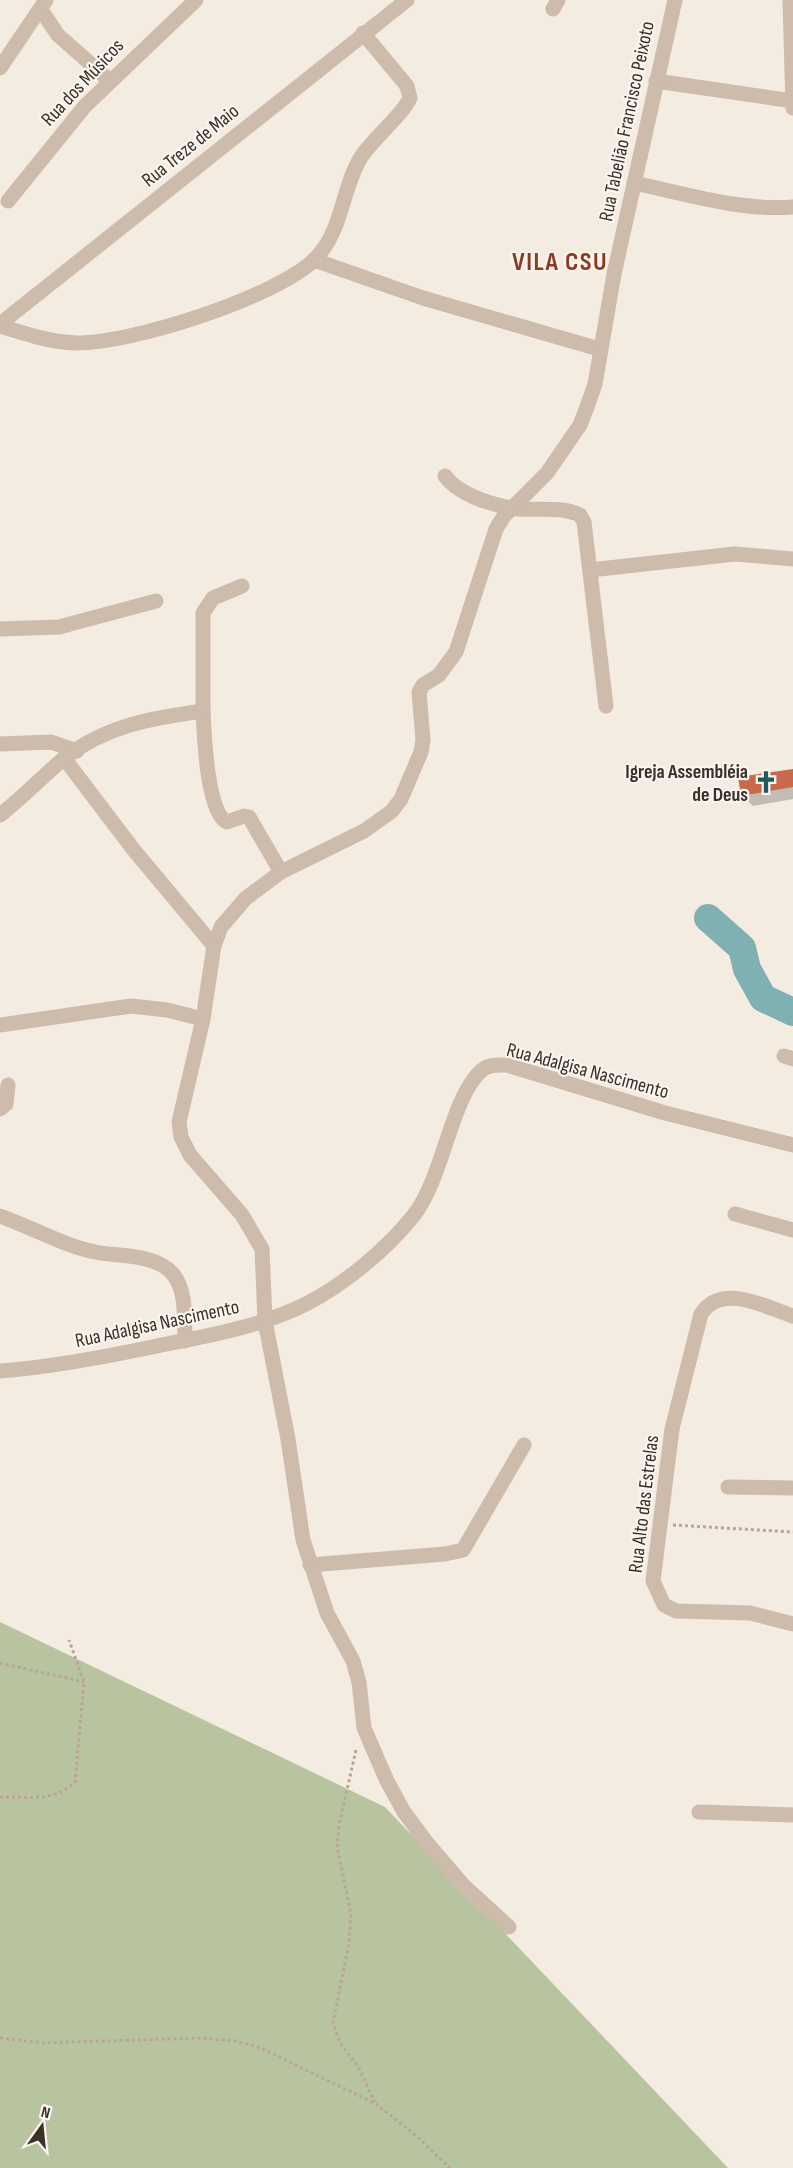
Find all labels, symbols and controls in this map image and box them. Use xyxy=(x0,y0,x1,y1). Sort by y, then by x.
street label: Rua Tabelião Francisco Peixoto xyxy=(594,19,660,223)
street label: Rua dos Músicos xyxy=(36,34,129,131)
street label: Rua Treze de Maio xyxy=(137,99,244,192)
district label: VILA CSU xyxy=(512,247,608,278)
place label: Igreja Assembléia de Deus xyxy=(625,760,748,807)
church icon: Igreja Assembléia de Deus xyxy=(753,769,779,795)
street label: Rua Adalgisa Nascimento xyxy=(504,1038,671,1104)
street label: Rua Adalgisa Nascimento xyxy=(73,1295,241,1353)
street label: Rua Alto das Estrelas xyxy=(624,1434,664,1574)
north arrow xyxy=(12,2096,72,2156)
text: N xyxy=(39,2103,52,2123)

